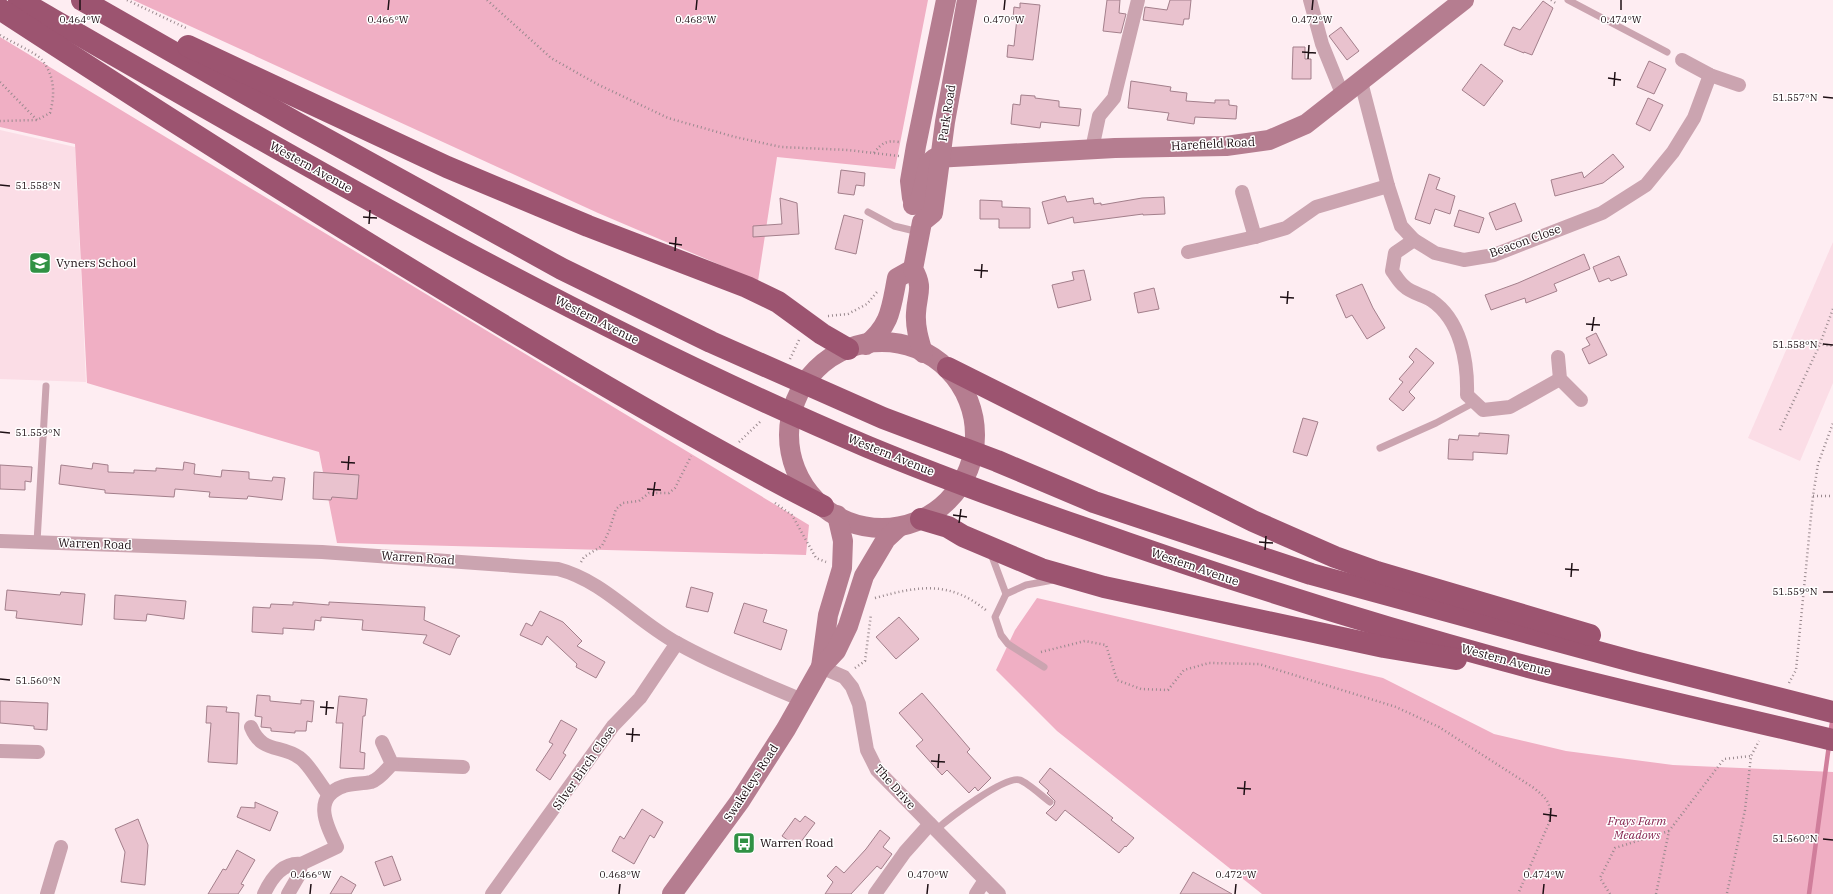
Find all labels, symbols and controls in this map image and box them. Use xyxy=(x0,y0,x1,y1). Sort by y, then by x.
text: 0.464°W xyxy=(59,13,101,26)
text: 0.466°W xyxy=(367,13,409,26)
text: 0.468°W xyxy=(675,13,717,26)
text: 0.470°W xyxy=(983,13,1025,26)
text: 0.472°W xyxy=(1291,13,1333,26)
text: 0.474°W xyxy=(1600,13,1642,26)
street label: Park Road xyxy=(935,83,958,143)
text: 51.557°N xyxy=(1772,91,1818,104)
street label: Harefield Road xyxy=(1171,134,1255,153)
street label: Western Avenue xyxy=(267,138,355,195)
text: 51.558°N xyxy=(15,179,61,192)
street label: Beacon Close xyxy=(1487,221,1563,260)
school or university icon: Vyners School xyxy=(27,250,53,276)
place label: Vyners School xyxy=(56,255,137,270)
street label: Western Avenue xyxy=(553,292,642,347)
text: 51.558°N xyxy=(1772,338,1818,351)
text: 51.559°N xyxy=(15,426,61,439)
street label: Western Avenue xyxy=(846,430,937,479)
street label: Warren Road xyxy=(58,535,132,552)
street label: Western Avenue xyxy=(1149,544,1241,589)
street label: Warren Road xyxy=(381,547,455,568)
text: 51.559°N xyxy=(1772,585,1818,598)
street label: Western Avenue xyxy=(1460,640,1552,679)
text: 51.560°N xyxy=(15,674,61,687)
street label: Silver Birch Close xyxy=(549,723,618,813)
street label: Swakeleys Road xyxy=(720,741,781,824)
street label: The Drive xyxy=(871,761,919,812)
park label: Frays Farm Meadows xyxy=(1607,813,1666,842)
bus stop icon: Warren Road xyxy=(731,830,757,856)
text: 51.560°N xyxy=(1772,832,1818,845)
place label: Warren Road xyxy=(760,835,834,850)
text: 0.466°W xyxy=(290,868,332,881)
text: 0.468°W xyxy=(599,868,641,881)
text: 0.470°W xyxy=(907,868,949,881)
text: 0.472°W xyxy=(1215,868,1257,881)
text: 0.474°W xyxy=(1523,868,1565,881)

